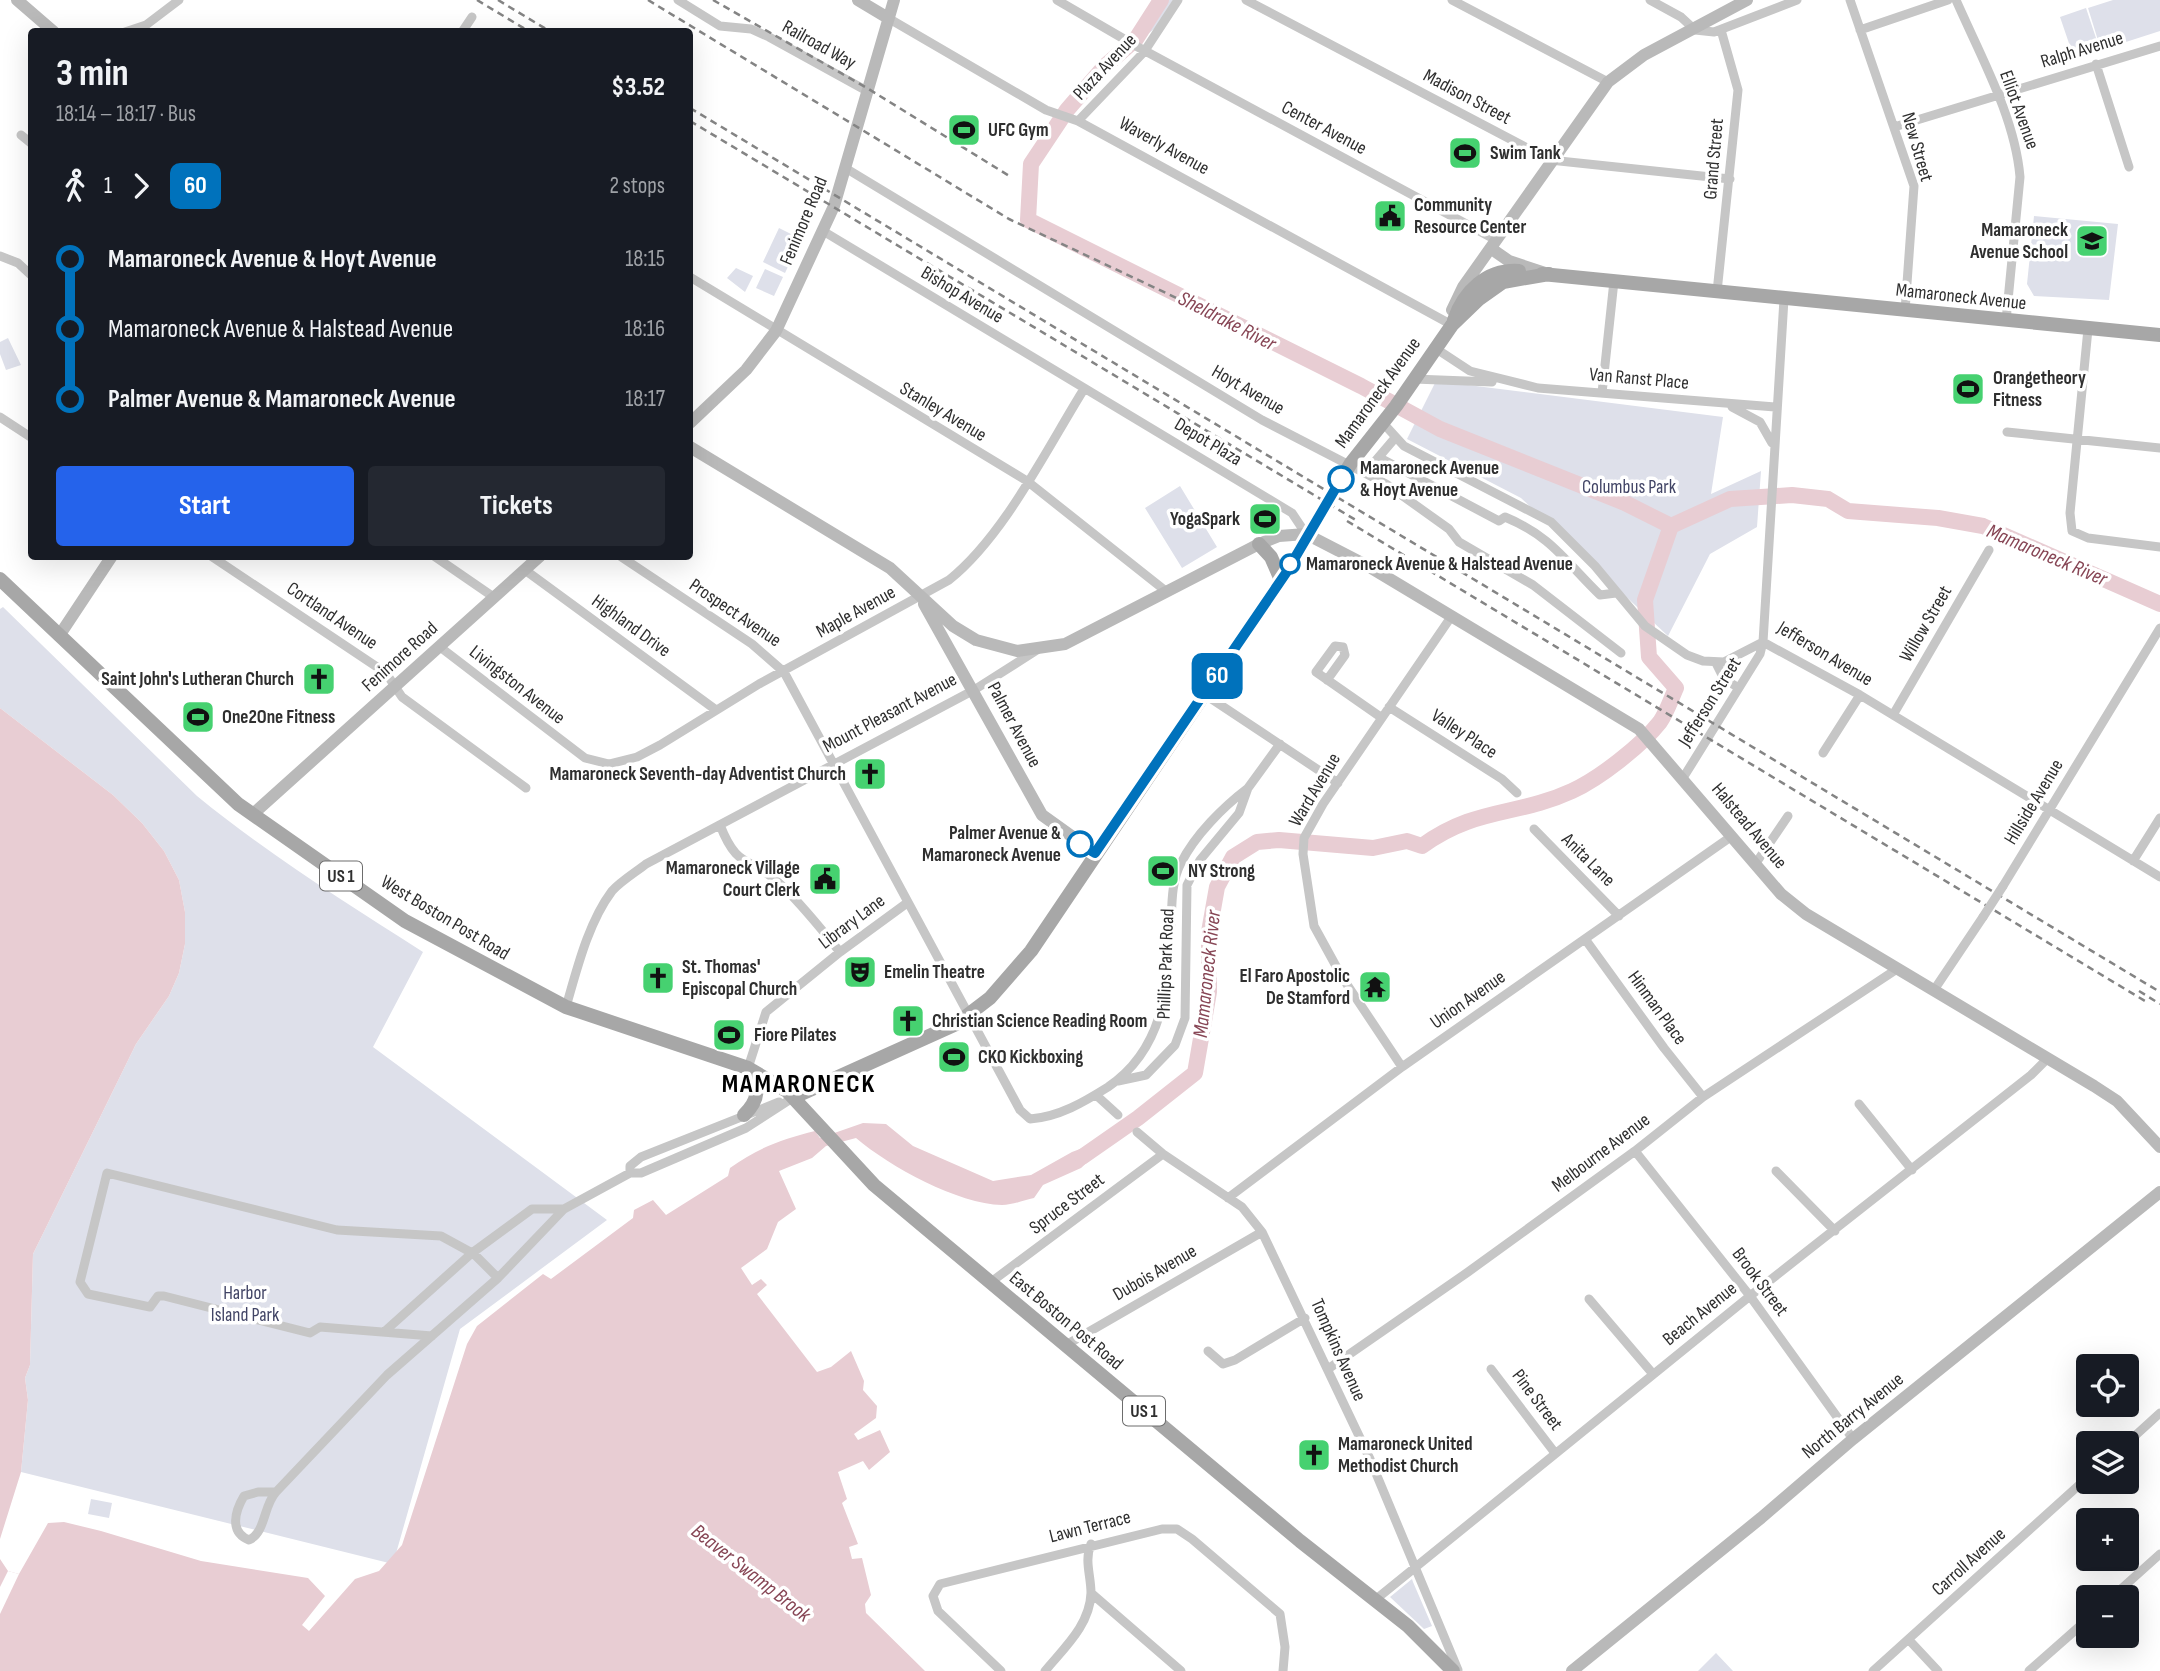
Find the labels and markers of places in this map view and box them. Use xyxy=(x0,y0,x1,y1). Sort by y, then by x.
sports icon: UFC Gym xyxy=(945,111,983,149)
place label: UFC Gym xyxy=(988,119,1049,142)
sports icon: Swim Tank xyxy=(1446,134,1484,172)
place label: Swim Tank xyxy=(1490,142,1561,165)
place label: Community Resource Center xyxy=(1414,194,1526,239)
public building icon: Community Resource Center xyxy=(1371,197,1409,235)
place label: Mamaroneck Avenue School xyxy=(1969,219,2068,264)
school or university icon: Mamaroneck Avenue School xyxy=(2073,222,2111,260)
place label: Orangetheory Fitness xyxy=(1993,367,2086,412)
sports icon: Orangetheory Fitness xyxy=(1949,370,1987,408)
place label: Mamaroneck Avenue & Hoyt Avenue xyxy=(1360,457,1499,502)
marker: Mamaroneck Avenue & Hoyt Avenue xyxy=(1328,466,1354,492)
sports icon: YogaSpark xyxy=(1246,500,1284,538)
place label: YogaSpark xyxy=(1170,508,1240,531)
place label: Mamaroneck Avenue & Halstead Avenue xyxy=(1306,553,1573,576)
marker: Mamaroneck Avenue & Halstead Avenue xyxy=(1280,554,1300,574)
church icon: Saint John's Lutheran Church xyxy=(300,660,338,698)
place label: Saint John's Lutheran Church xyxy=(101,668,294,691)
sports icon: One2One Fitness xyxy=(179,698,217,736)
place label: One2One Fitness xyxy=(222,706,335,729)
church icon: Mamaroneck Seventh-day Adventist Church xyxy=(851,755,889,793)
place label: Mamaroneck Seventh-day Adventist Church xyxy=(550,763,846,786)
place label: Palmer Avenue & Mamaroneck Avenue xyxy=(922,822,1061,867)
marker: Palmer Avenue & Mamaroneck Avenue xyxy=(1067,831,1093,857)
sports icon: NY Strong xyxy=(1144,852,1182,890)
place label: Mamaroneck Village Court Clerk xyxy=(666,857,800,902)
public building icon: Mamaroneck Village Court Clerk xyxy=(806,860,844,898)
place label: NY Strong xyxy=(1188,860,1255,883)
theatre icon: Emelin Theatre xyxy=(841,953,879,991)
place label: St. Thomas' Episcopal Church xyxy=(682,956,797,1001)
church icon: St. Thomas' Episcopal Church xyxy=(639,959,677,997)
place label: Emelin Theatre xyxy=(884,961,985,984)
place label: El Faro Apostolic De Stamford xyxy=(1239,965,1350,1010)
temple icon: El Faro Apostolic De Stamford xyxy=(1356,968,1394,1006)
church icon: Christian Science Reading Room xyxy=(889,1002,927,1040)
place label: Christian Science Reading Room xyxy=(932,1010,1147,1033)
sports icon: Fiore Pilates xyxy=(710,1016,748,1054)
place label: Fiore Pilates xyxy=(754,1024,837,1047)
sports icon: CKO Kickboxing xyxy=(935,1038,973,1076)
place label: CKO Kickboxing xyxy=(978,1046,1083,1069)
place label: Mamaroneck United Methodist Church xyxy=(1338,1433,1472,1478)
church icon: Mamaroneck United Methodist Church xyxy=(1295,1436,1333,1474)

